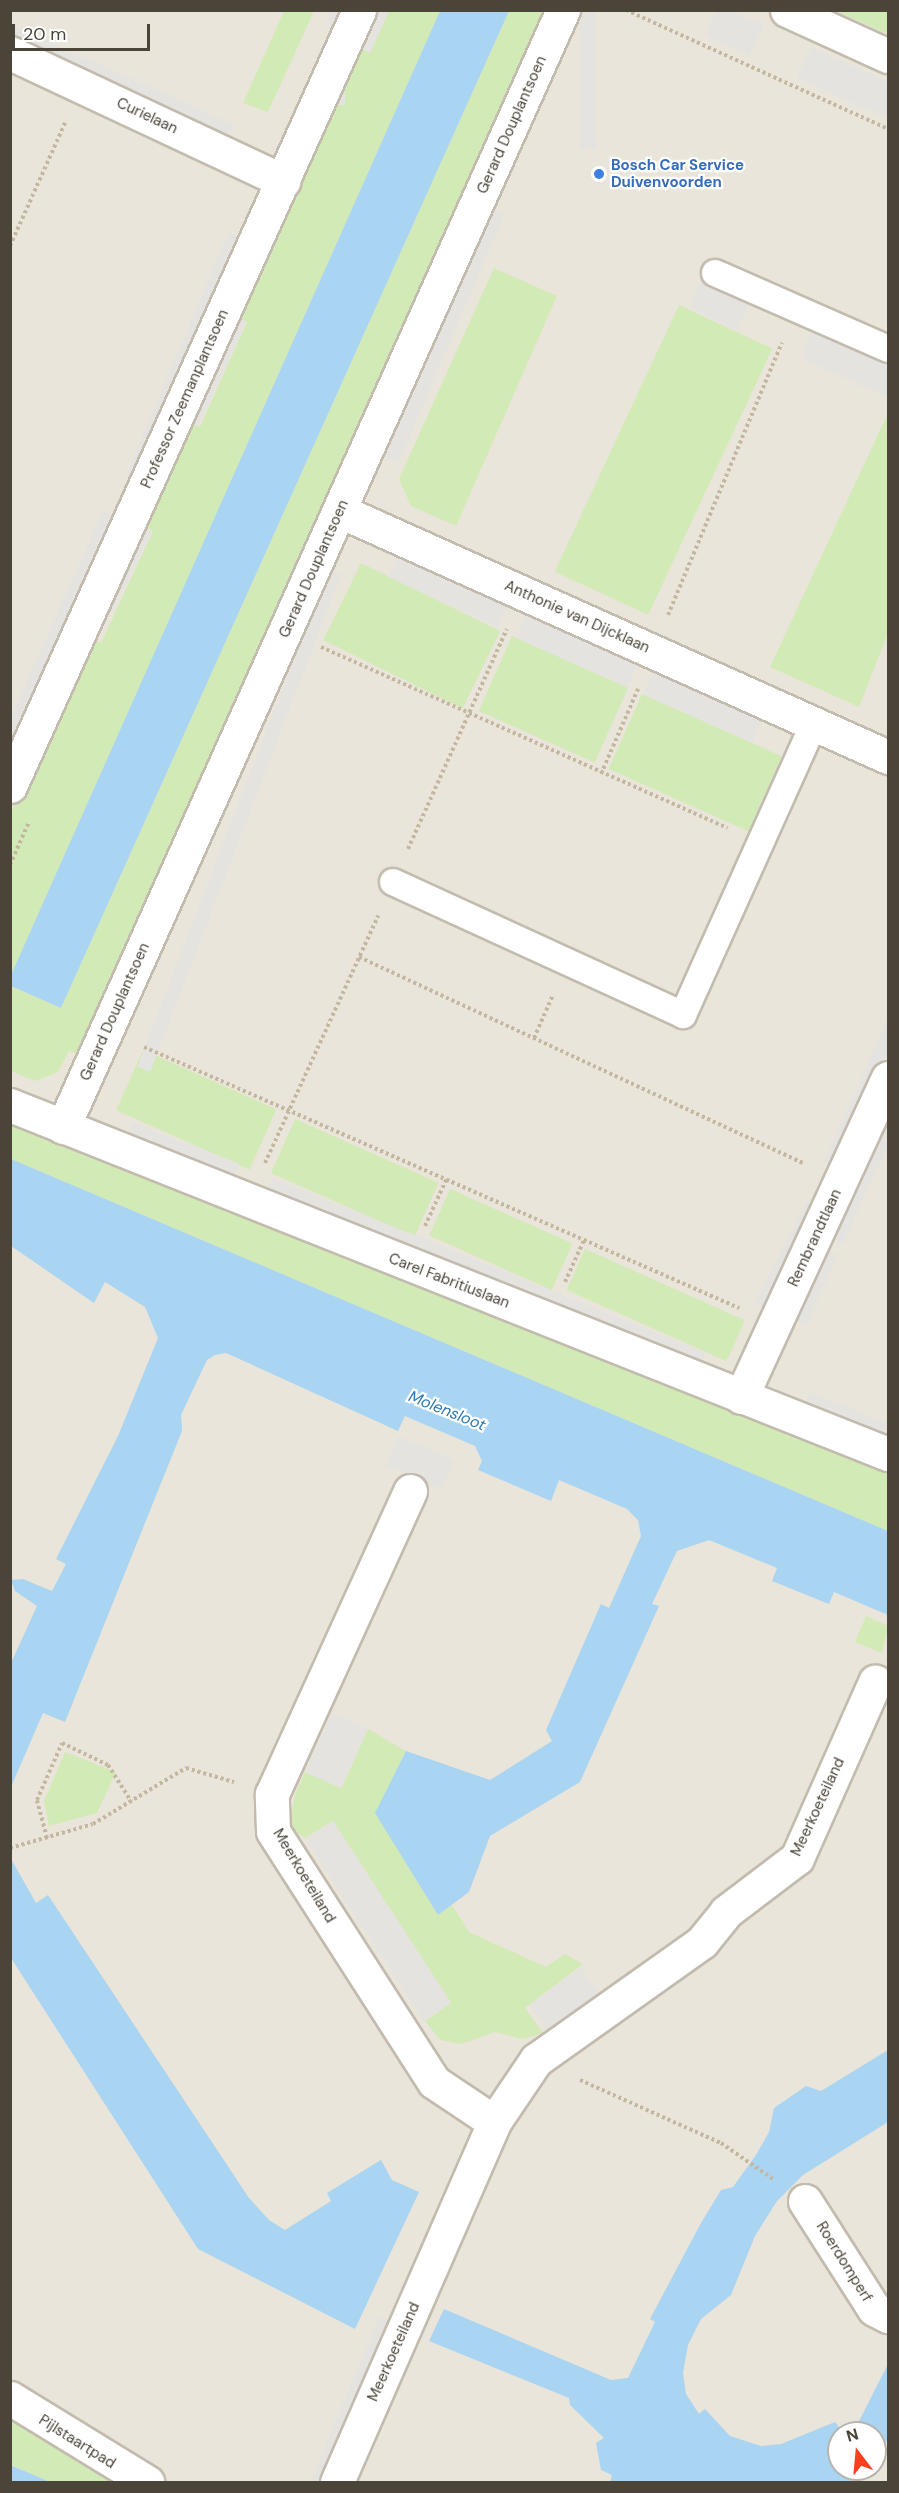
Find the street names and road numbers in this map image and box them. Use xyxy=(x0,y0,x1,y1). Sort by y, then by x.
street label: Gerard Douplantsoen xyxy=(473,53,551,197)
street label: Curielaan xyxy=(114,94,180,138)
street label: Professor Zeemanplantsoen xyxy=(137,307,233,491)
street label: Gerard Douplantsoen xyxy=(275,497,353,641)
street label: Anthonie van Dijcklaan xyxy=(502,577,652,657)
street label: Gerard Douplantsoen xyxy=(76,940,154,1084)
street label: Rembrandtlaan xyxy=(785,1186,845,1290)
street label: Carel Fabritiuslaan xyxy=(386,1250,512,1312)
street label: Meerkoeteiland xyxy=(787,1755,849,1859)
street label: Meerkoeteiland xyxy=(269,1826,339,1926)
street label: Roerdomperf xyxy=(812,2218,876,2306)
street label: Meerkoeteiland xyxy=(364,2300,424,2404)
street label: Pijlstaartpad xyxy=(35,2411,119,2473)

